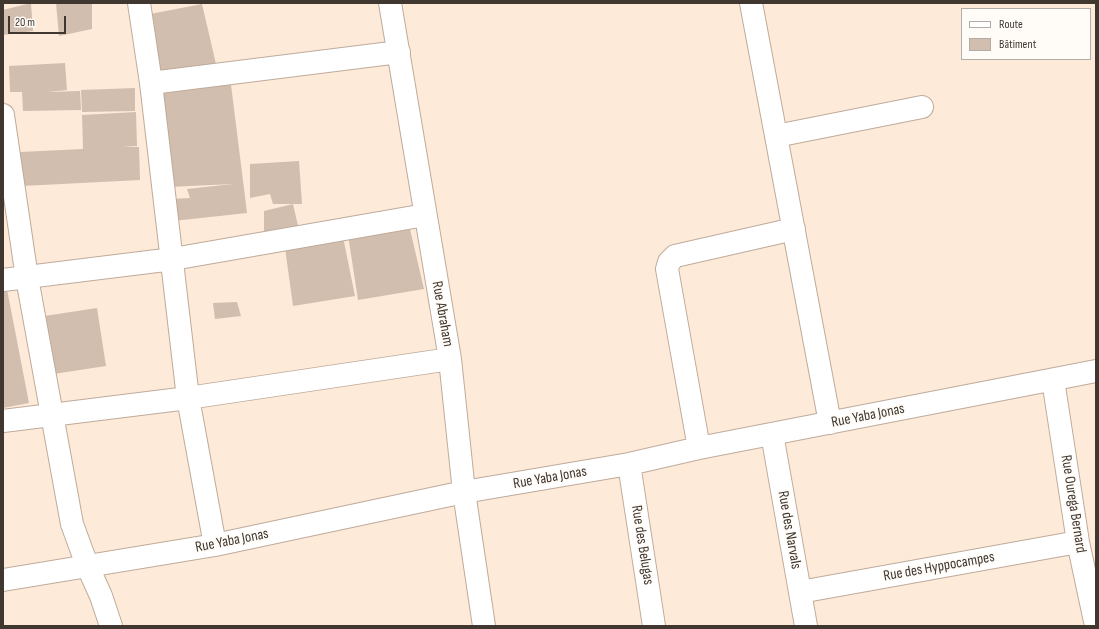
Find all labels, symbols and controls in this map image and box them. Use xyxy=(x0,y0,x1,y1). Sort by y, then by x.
scale bar xyxy=(10,8,68,34)
legend xyxy=(961,8,1091,60)
text: 20 m xyxy=(15,15,35,30)
text: Route xyxy=(999,17,1023,32)
text: Bâtiment xyxy=(999,37,1036,52)
street label: Rue Abraham xyxy=(427,280,457,348)
street label: Rue Yaba Jonas xyxy=(830,400,906,432)
street label: Rue Ourega Bernard xyxy=(1056,454,1090,554)
street label: Rue Yaba Jonas xyxy=(512,463,588,493)
street label: Rue des Narvals xyxy=(773,490,805,570)
street label: Rue des Belugas xyxy=(627,504,657,586)
street label: Rue Yaba Jonas xyxy=(194,525,270,557)
street label: Rue des Hyppocampes xyxy=(882,548,996,586)

